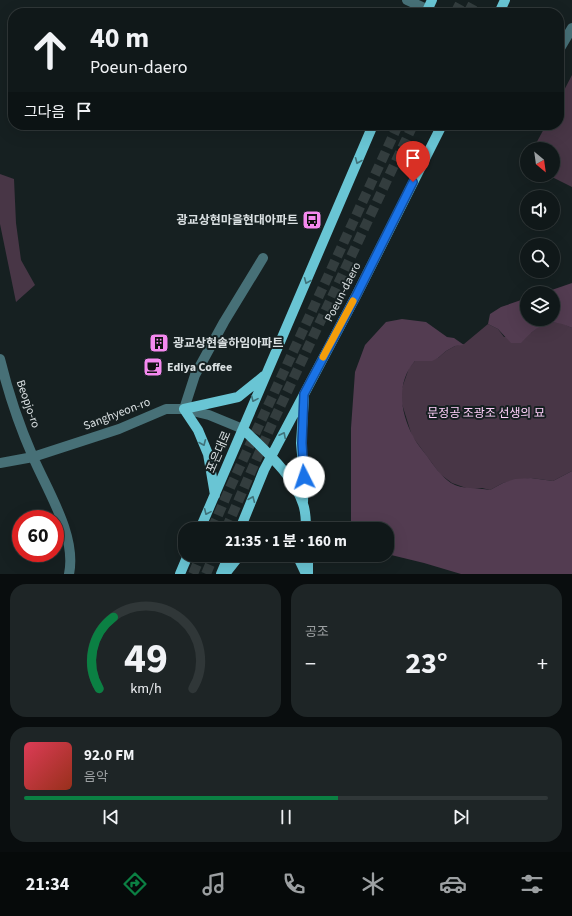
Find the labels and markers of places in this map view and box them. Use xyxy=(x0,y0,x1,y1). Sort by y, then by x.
pin xyxy=(396,141,430,182)
bus stop icon: 광교상현마을현대아파트 xyxy=(301,209,323,231)
place label: 광교상현마을현대아파트 xyxy=(177,212,298,229)
building icon: 광교상현솔하임아파트 xyxy=(148,332,170,354)
place label: 광교상현솔하임아파트 xyxy=(173,335,283,352)
cafe icon: Ediya Coffee xyxy=(142,356,164,378)
place label: Ediya Coffee xyxy=(167,359,232,376)

